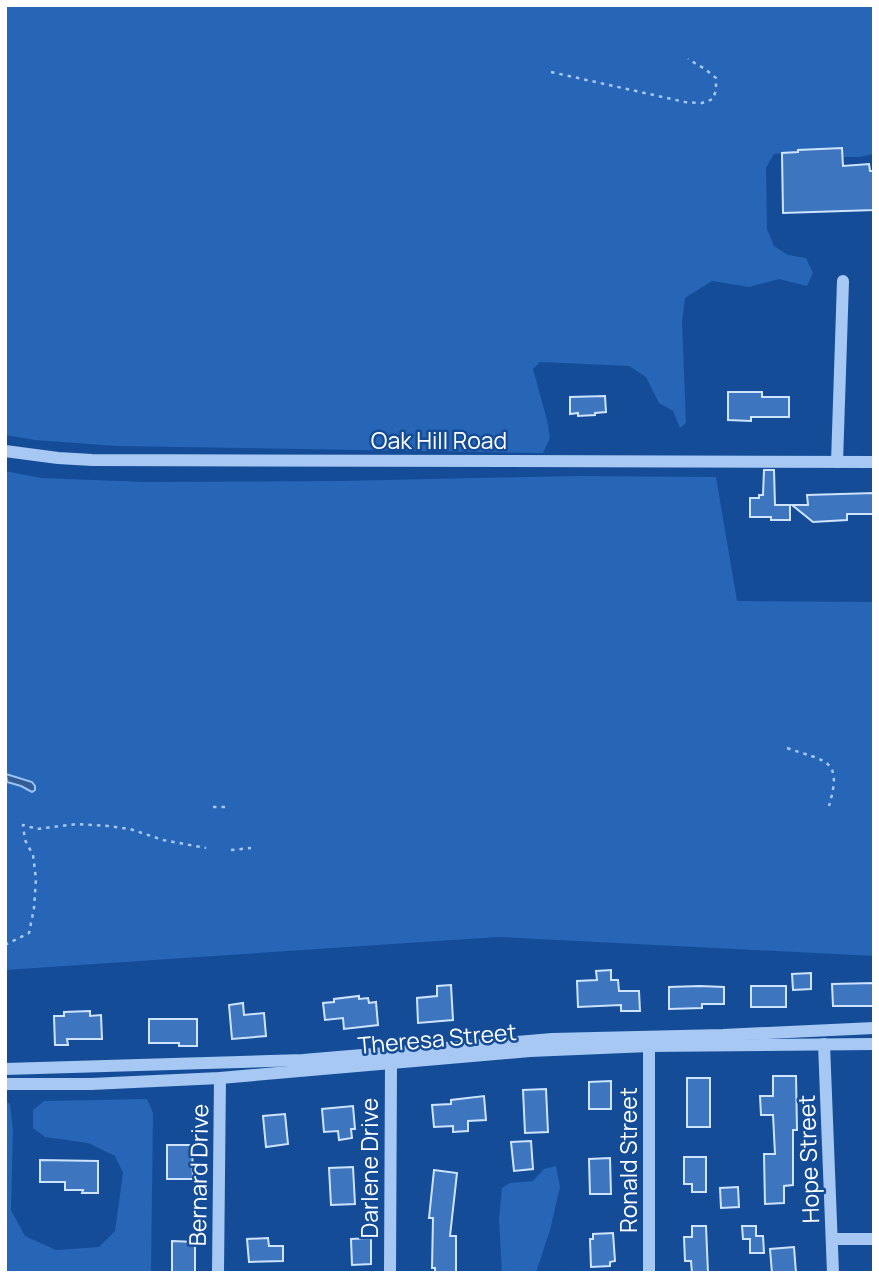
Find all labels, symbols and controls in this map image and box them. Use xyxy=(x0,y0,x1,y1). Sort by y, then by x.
street label: Oak Hill Road xyxy=(371,424,507,456)
street label: Theresa Street xyxy=(356,1015,518,1061)
street label: Ronald Street xyxy=(612,1087,644,1233)
street label: Hope Street xyxy=(790,1094,826,1224)
street label: Darlene Drive xyxy=(353,1098,385,1238)
street label: Bernard Drive xyxy=(181,1104,215,1246)

